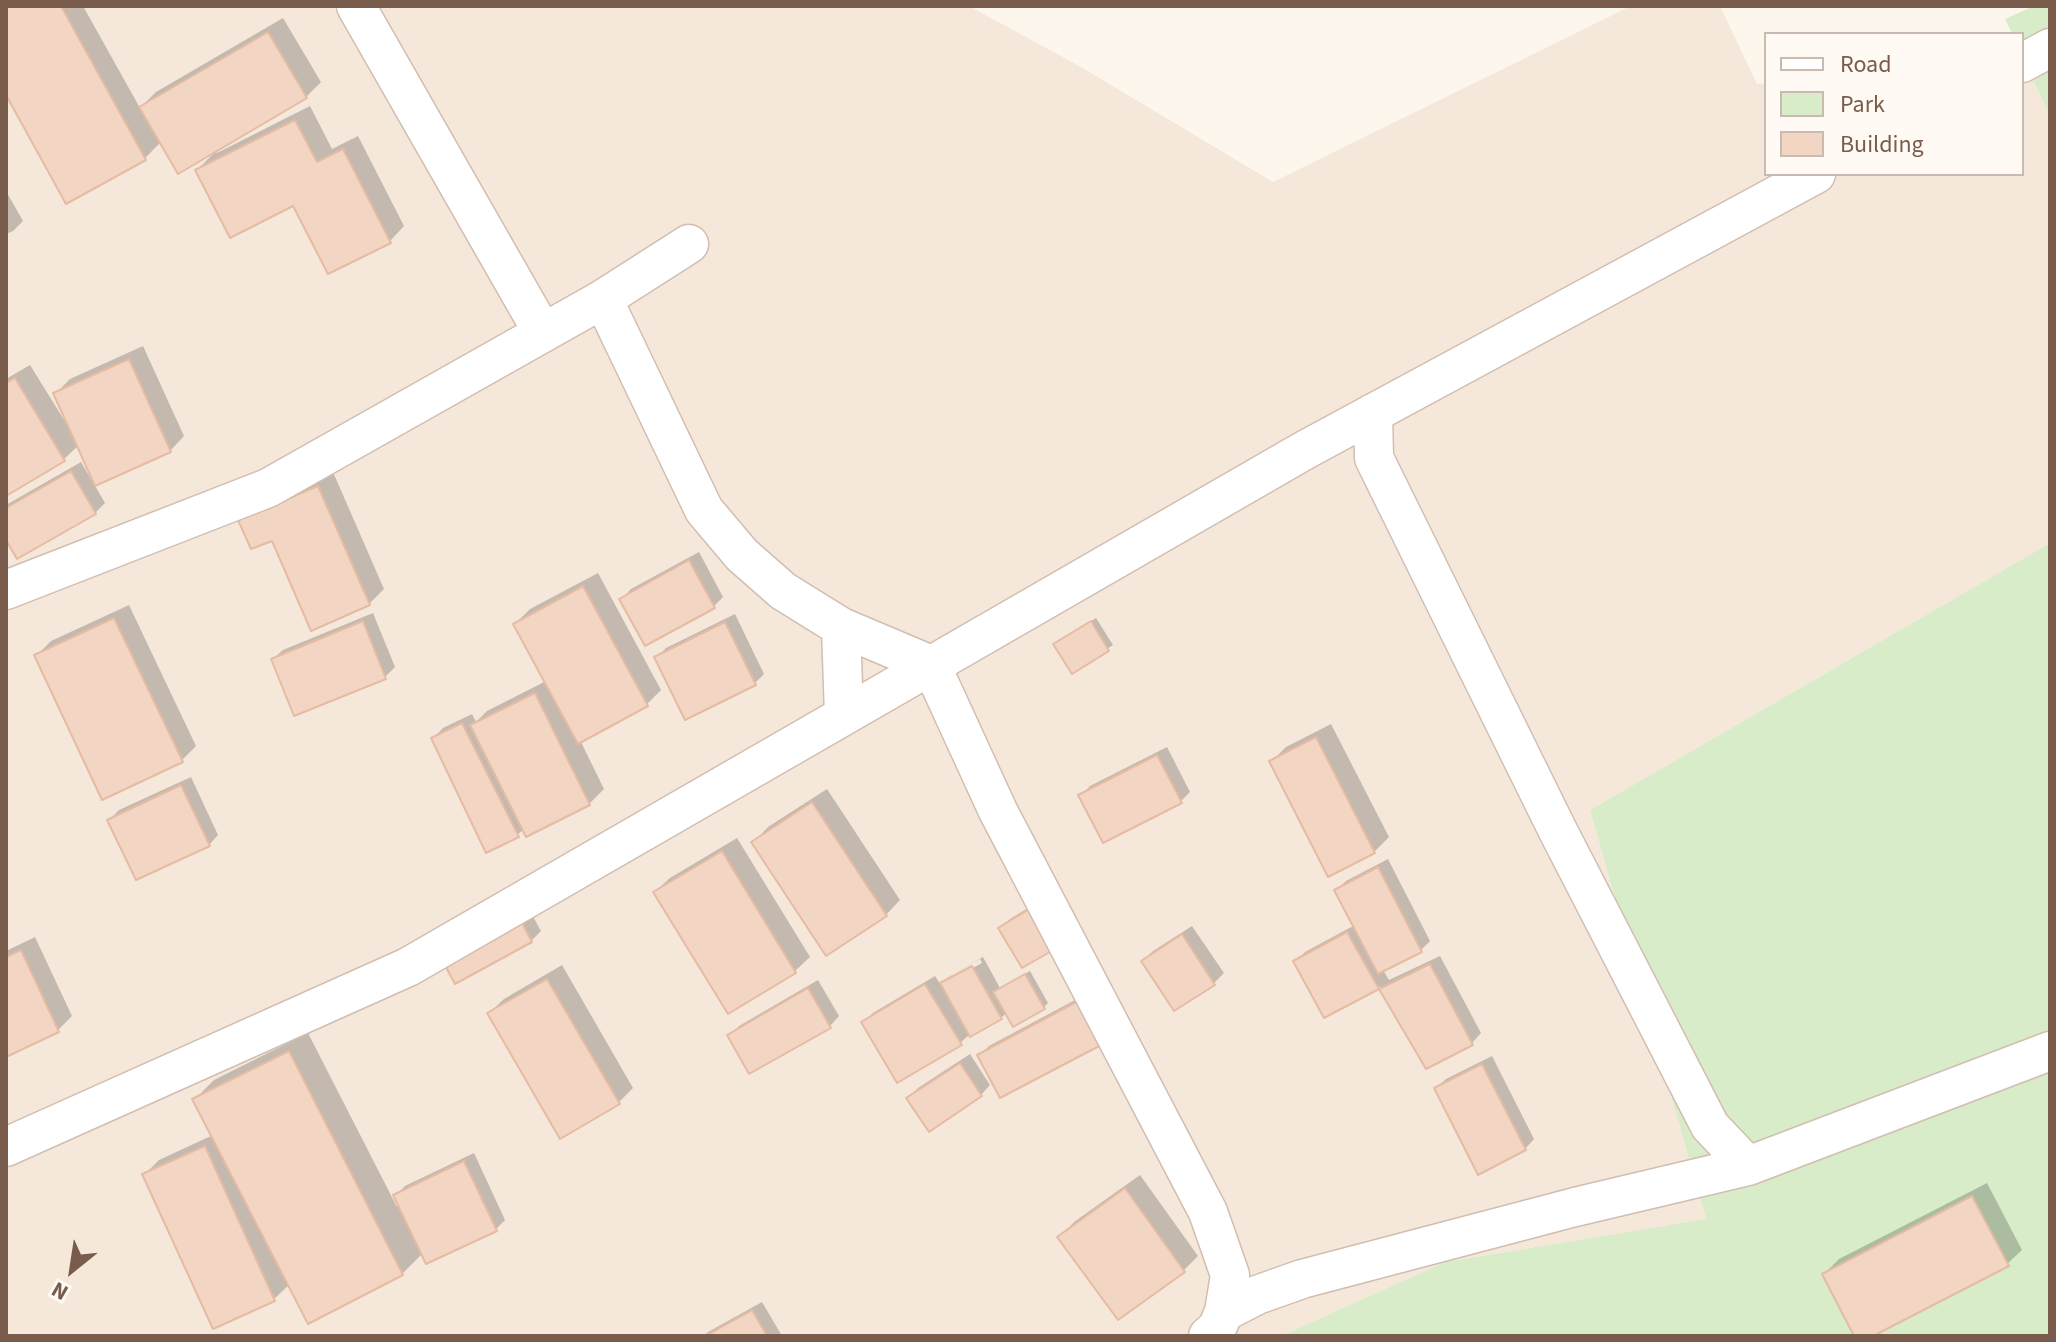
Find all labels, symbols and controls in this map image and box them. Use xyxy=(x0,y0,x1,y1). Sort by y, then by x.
legend xyxy=(1764,32,2024,176)
text: Road xyxy=(1840,47,1892,82)
text: Park xyxy=(1840,87,1885,122)
text: Building xyxy=(1840,127,1924,162)
north arrow xyxy=(32,1230,112,1310)
text: N xyxy=(46,1273,74,1308)

